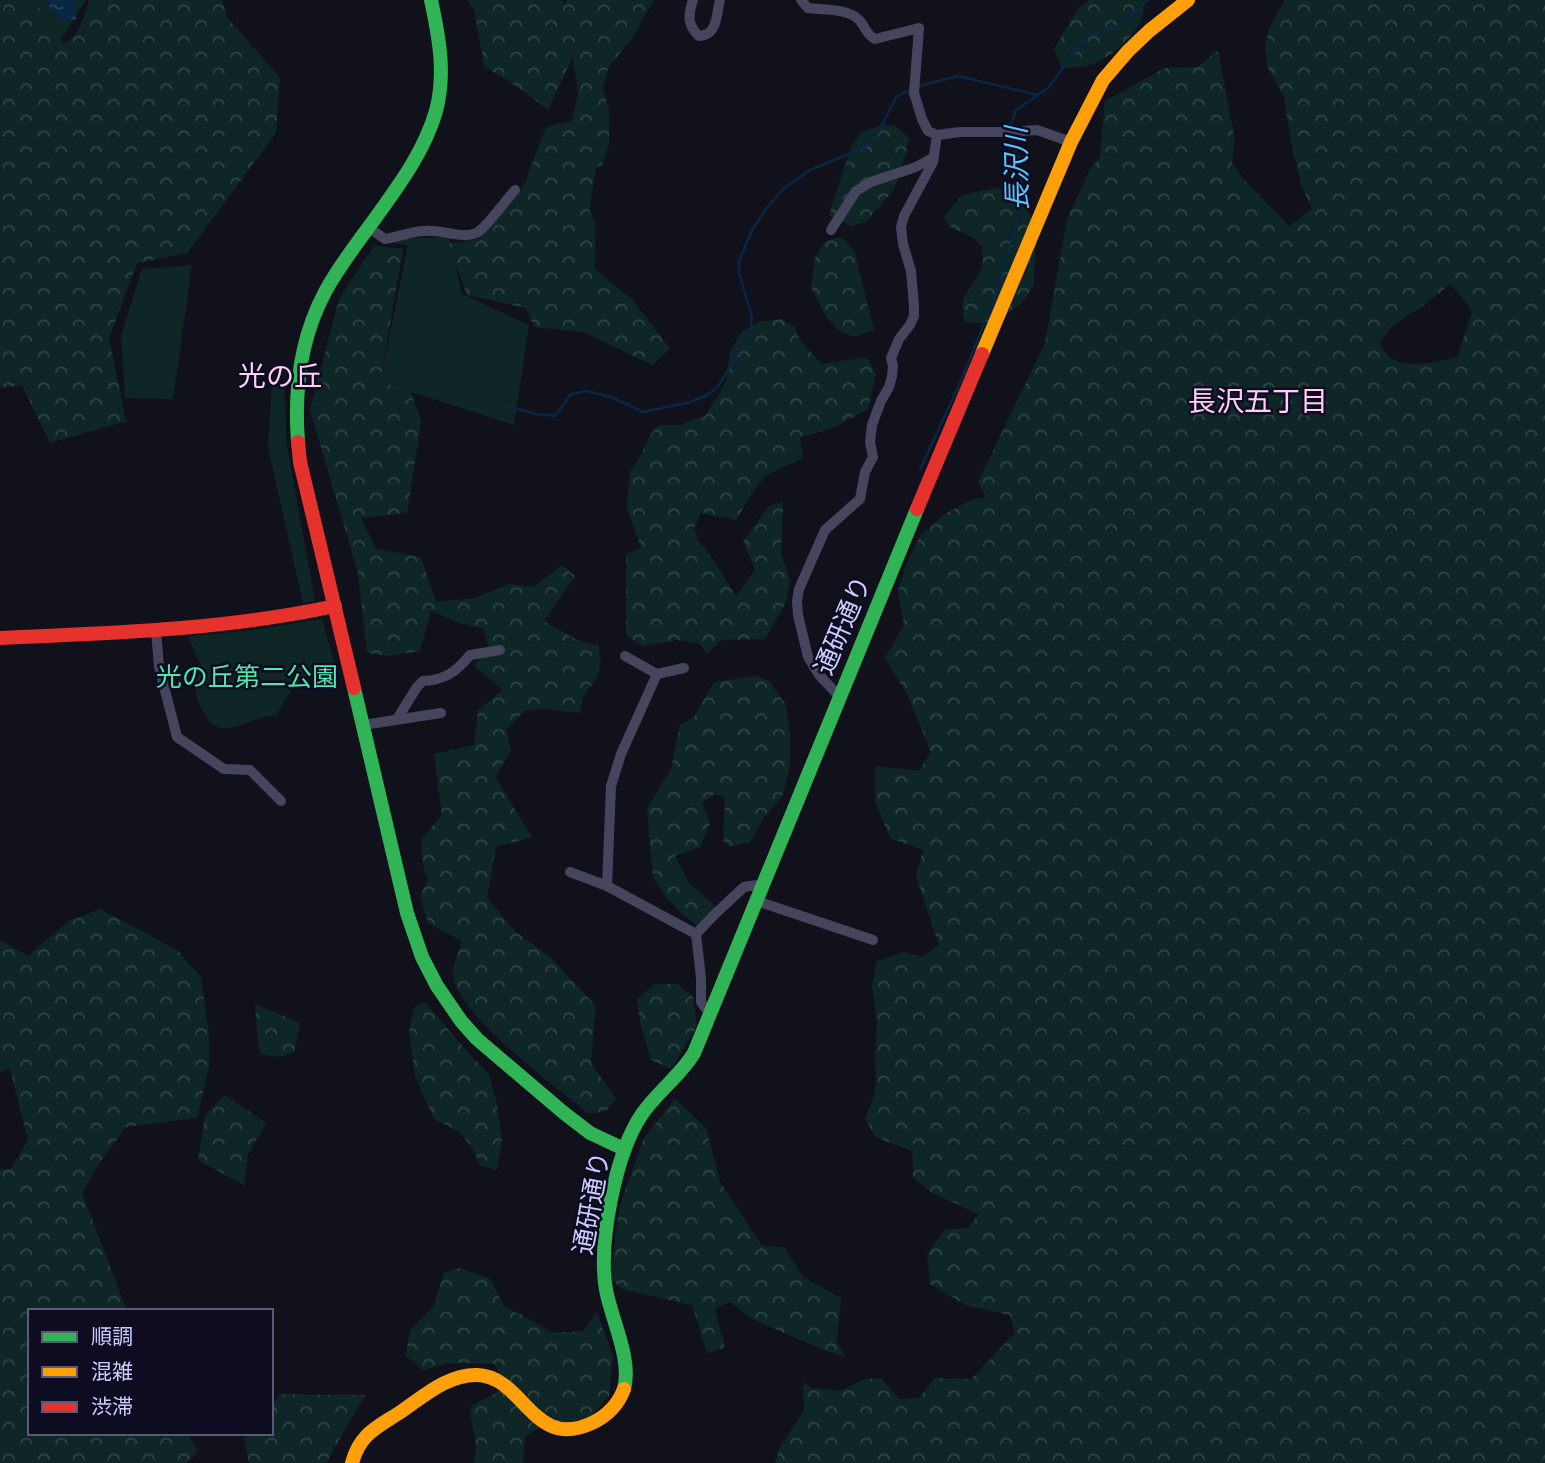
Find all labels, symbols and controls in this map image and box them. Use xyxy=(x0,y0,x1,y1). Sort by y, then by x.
water label: 長沢川 xyxy=(998,124,1034,211)
district label: 光の丘 xyxy=(238,358,322,393)
district label: 長沢五丁目 xyxy=(1188,383,1328,418)
street label: 通研通り xyxy=(806,571,878,679)
park label: 光の丘第二公園 xyxy=(156,660,338,693)
street label: 通研通り xyxy=(566,1149,616,1257)
legend xyxy=(28,1309,273,1435)
text: 順調 xyxy=(91,1323,133,1349)
text: 混雑 xyxy=(91,1358,133,1384)
text: 渋滞 xyxy=(91,1393,133,1419)

